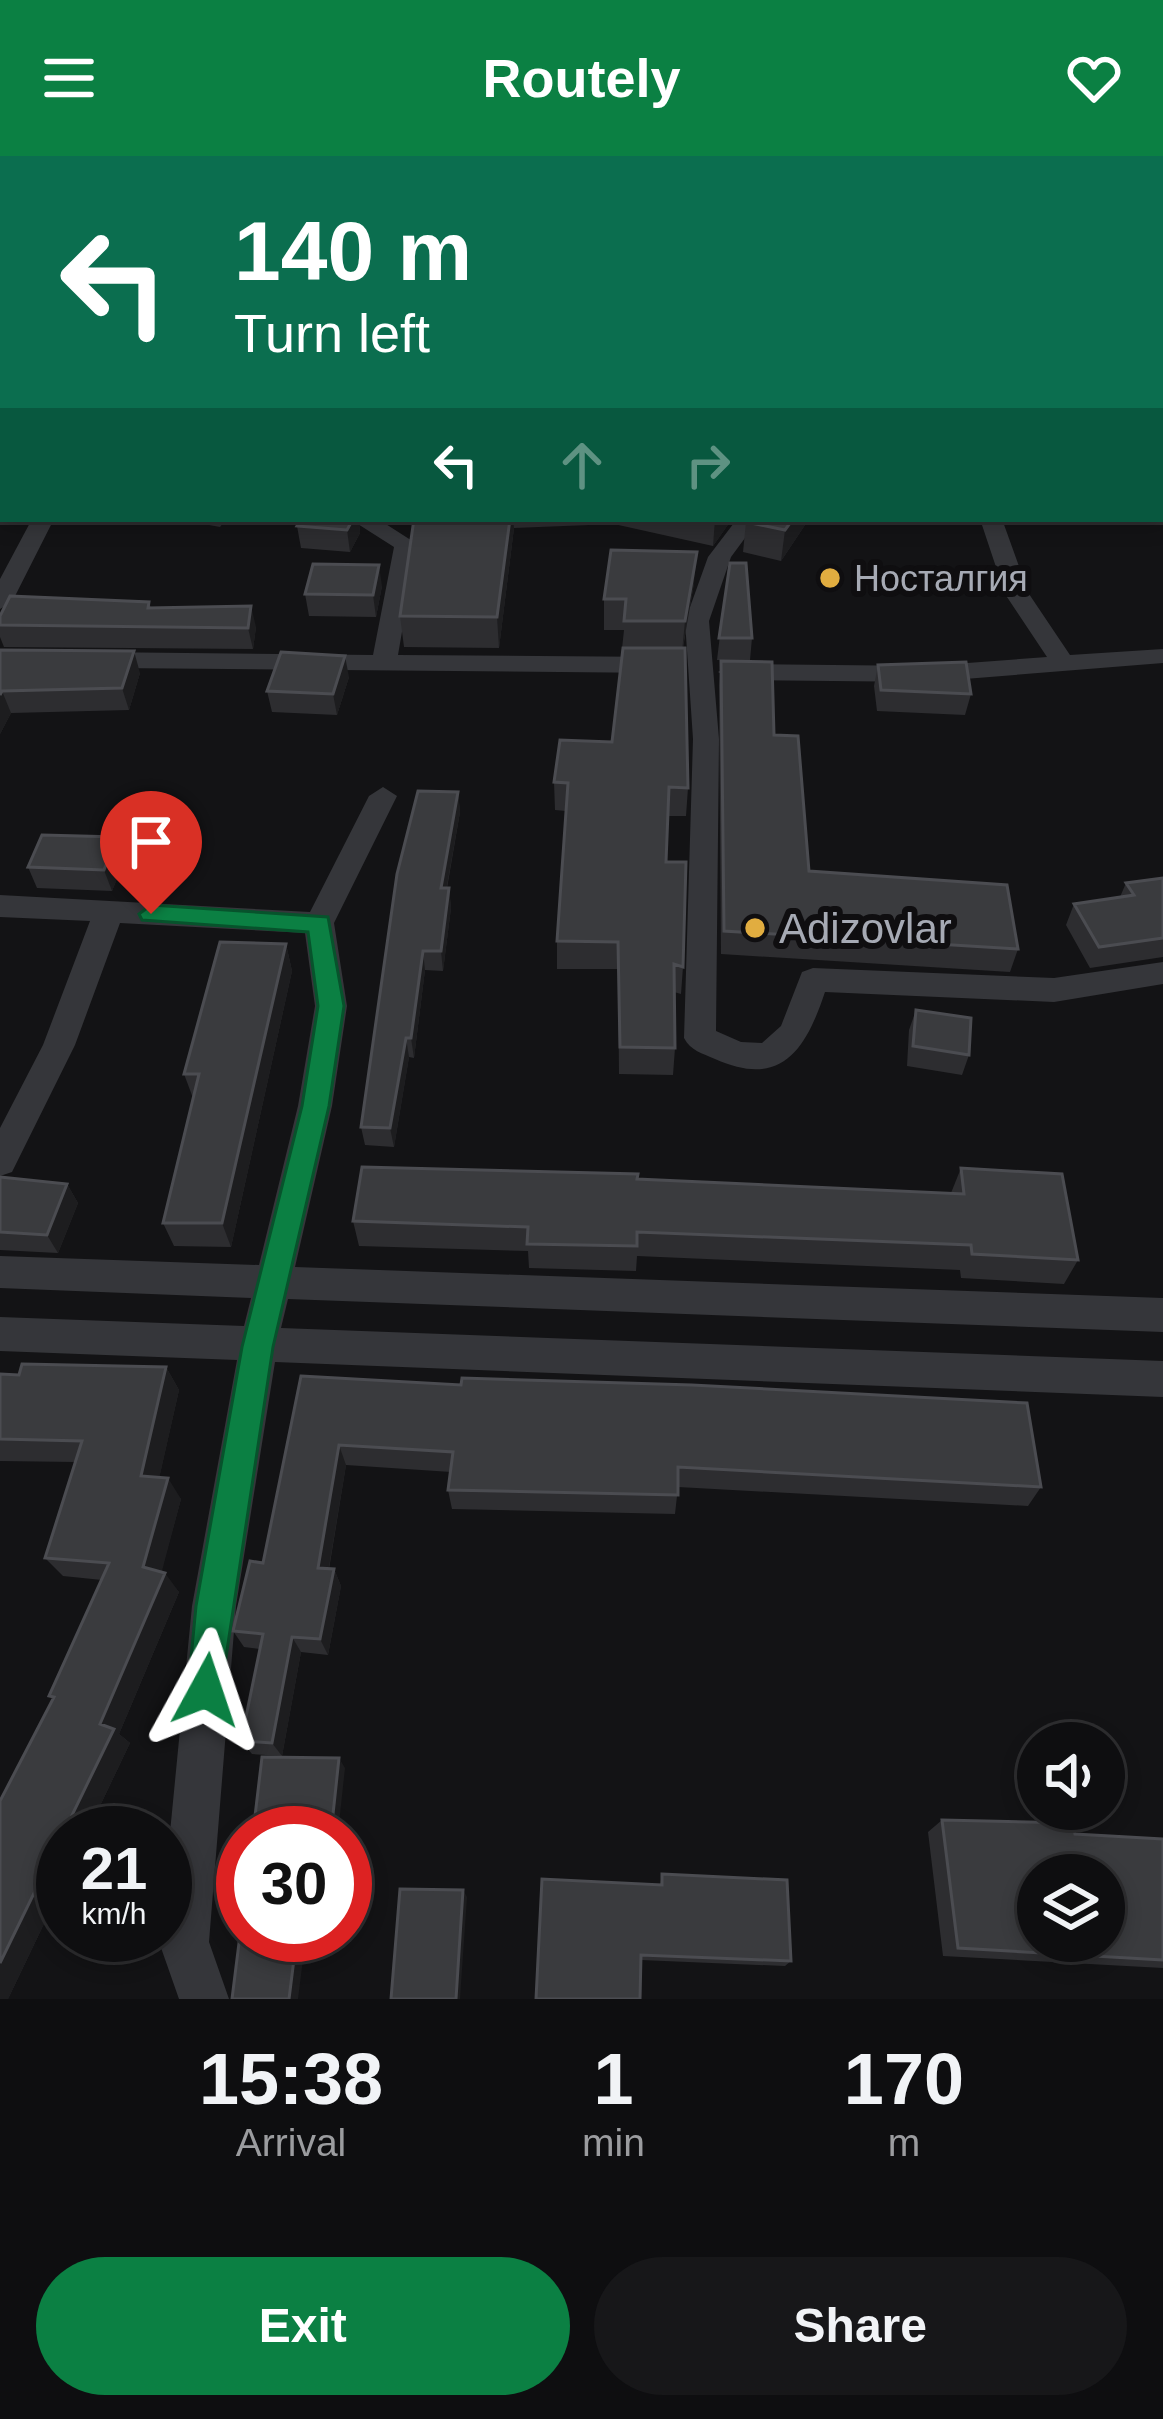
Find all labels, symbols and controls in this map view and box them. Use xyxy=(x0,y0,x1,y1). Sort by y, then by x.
icon: menu xyxy=(36,45,102,111)
icon: heart xyxy=(1061,45,1127,111)
text: Routely xyxy=(482,48,681,108)
icon: left xyxy=(36,204,192,360)
text: 140 m xyxy=(234,204,472,298)
text: Turn left xyxy=(234,303,430,363)
icon: left xyxy=(423,432,489,498)
icon: ahead xyxy=(549,432,615,498)
icon: right xyxy=(675,432,741,498)
place label: Носталгия xyxy=(854,558,1028,599)
marker: Носталгия xyxy=(817,565,843,591)
pin xyxy=(100,791,202,914)
icon: arrive xyxy=(118,809,184,875)
place label: Adizovlar xyxy=(779,905,952,952)
marker: Adizovlar xyxy=(742,915,768,941)
position arrow xyxy=(143,1627,269,1753)
map controls xyxy=(1017,1722,1125,1962)
button: sound xyxy=(1017,1722,1125,1830)
speed limit sign: 30 xyxy=(216,1806,372,1962)
text: 21 xyxy=(81,1835,147,1902)
button: layers xyxy=(1017,1854,1125,1962)
text: km/h xyxy=(81,1897,147,1930)
text: 15:38 xyxy=(199,2039,383,2119)
text: 1 xyxy=(593,2039,634,2119)
text: 170 xyxy=(844,2039,964,2119)
text: Arrival xyxy=(236,2121,346,2164)
text: min xyxy=(582,2121,645,2164)
text: m xyxy=(888,2121,920,2164)
button: Exit xyxy=(36,2257,570,2395)
button: Share xyxy=(594,2257,1127,2395)

